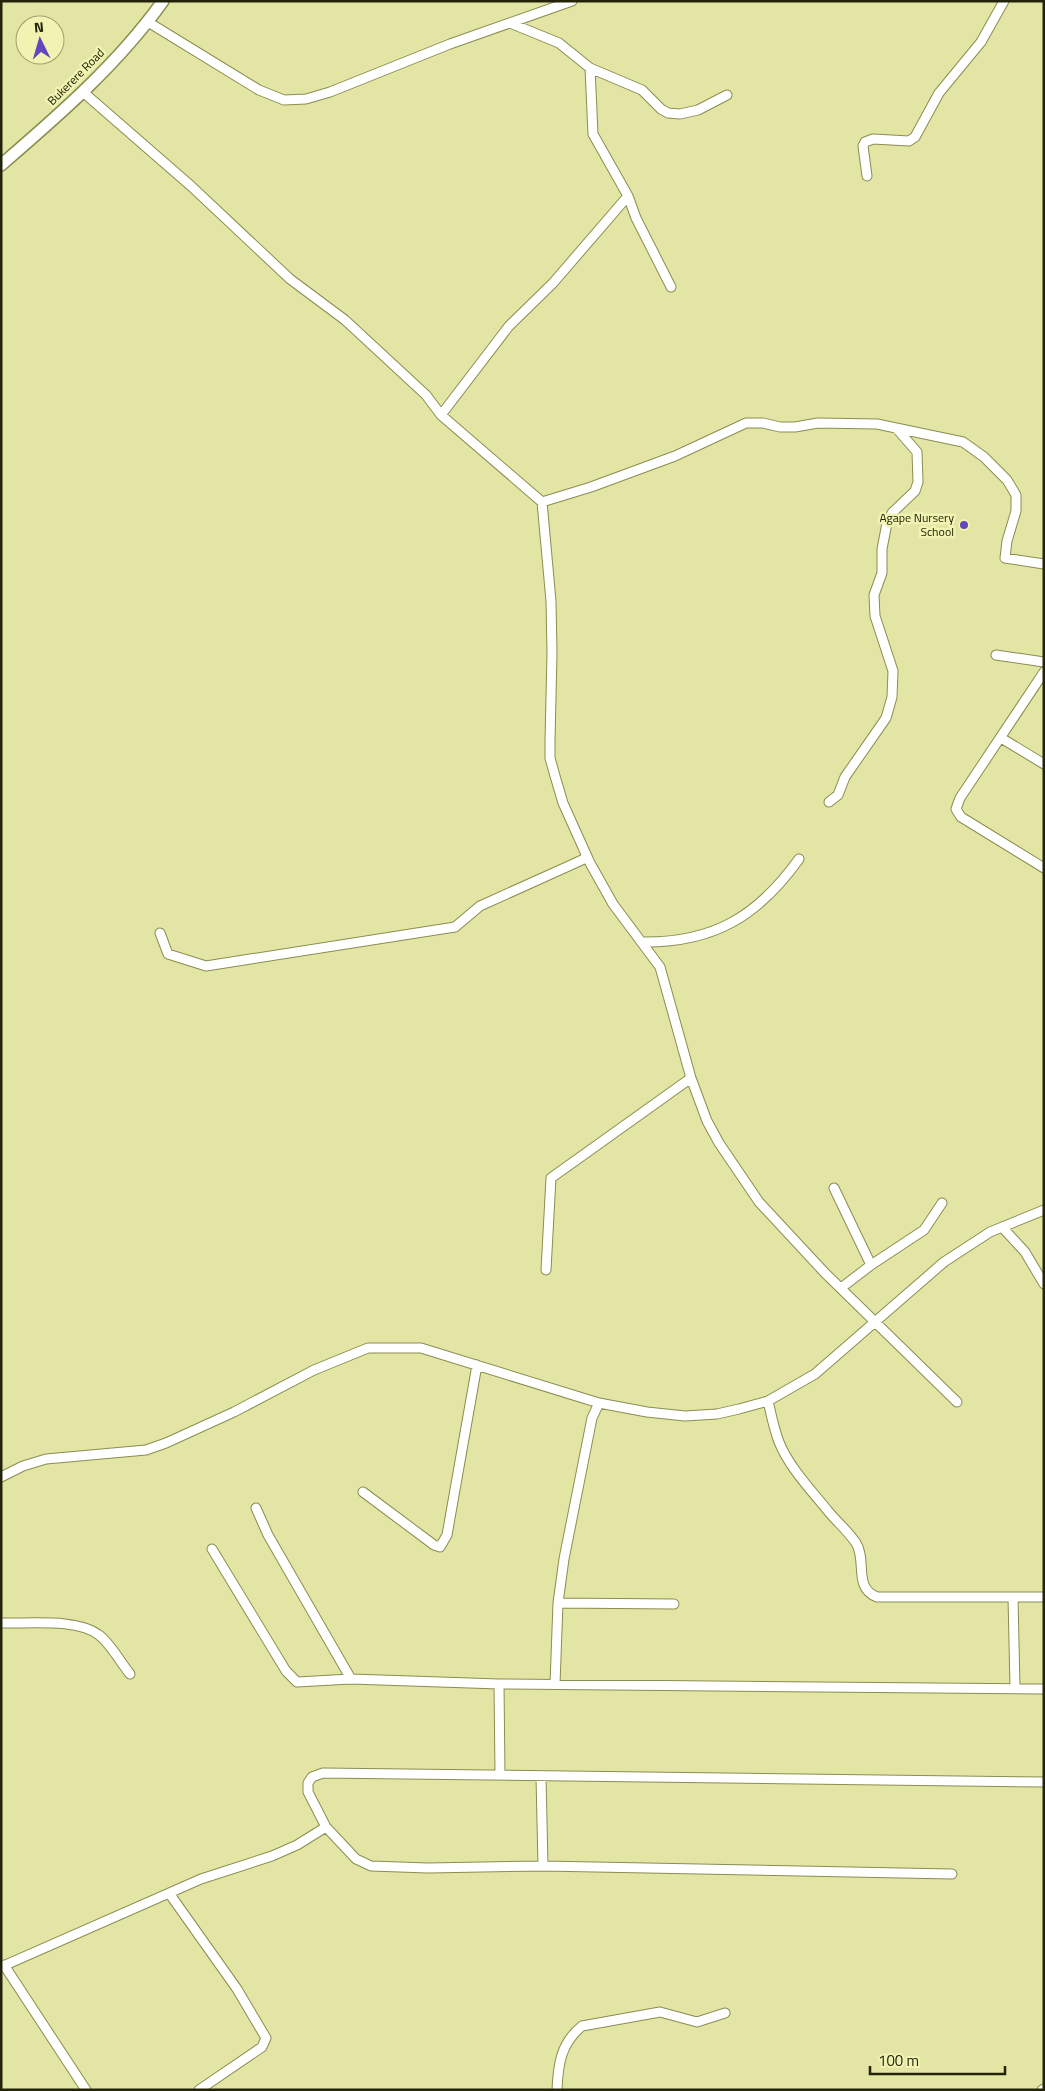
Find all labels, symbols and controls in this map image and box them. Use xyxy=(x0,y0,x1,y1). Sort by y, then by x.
north arrow xyxy=(15,15,65,65)
text: N xyxy=(33,16,45,37)
street label: Bukerere Road xyxy=(43,44,109,110)
place label: Agape Nursery School xyxy=(880,508,954,541)
marker: Agape Nursery School xyxy=(958,519,970,531)
scale bar xyxy=(870,2044,1005,2076)
text: 100 m xyxy=(878,2049,919,2072)

